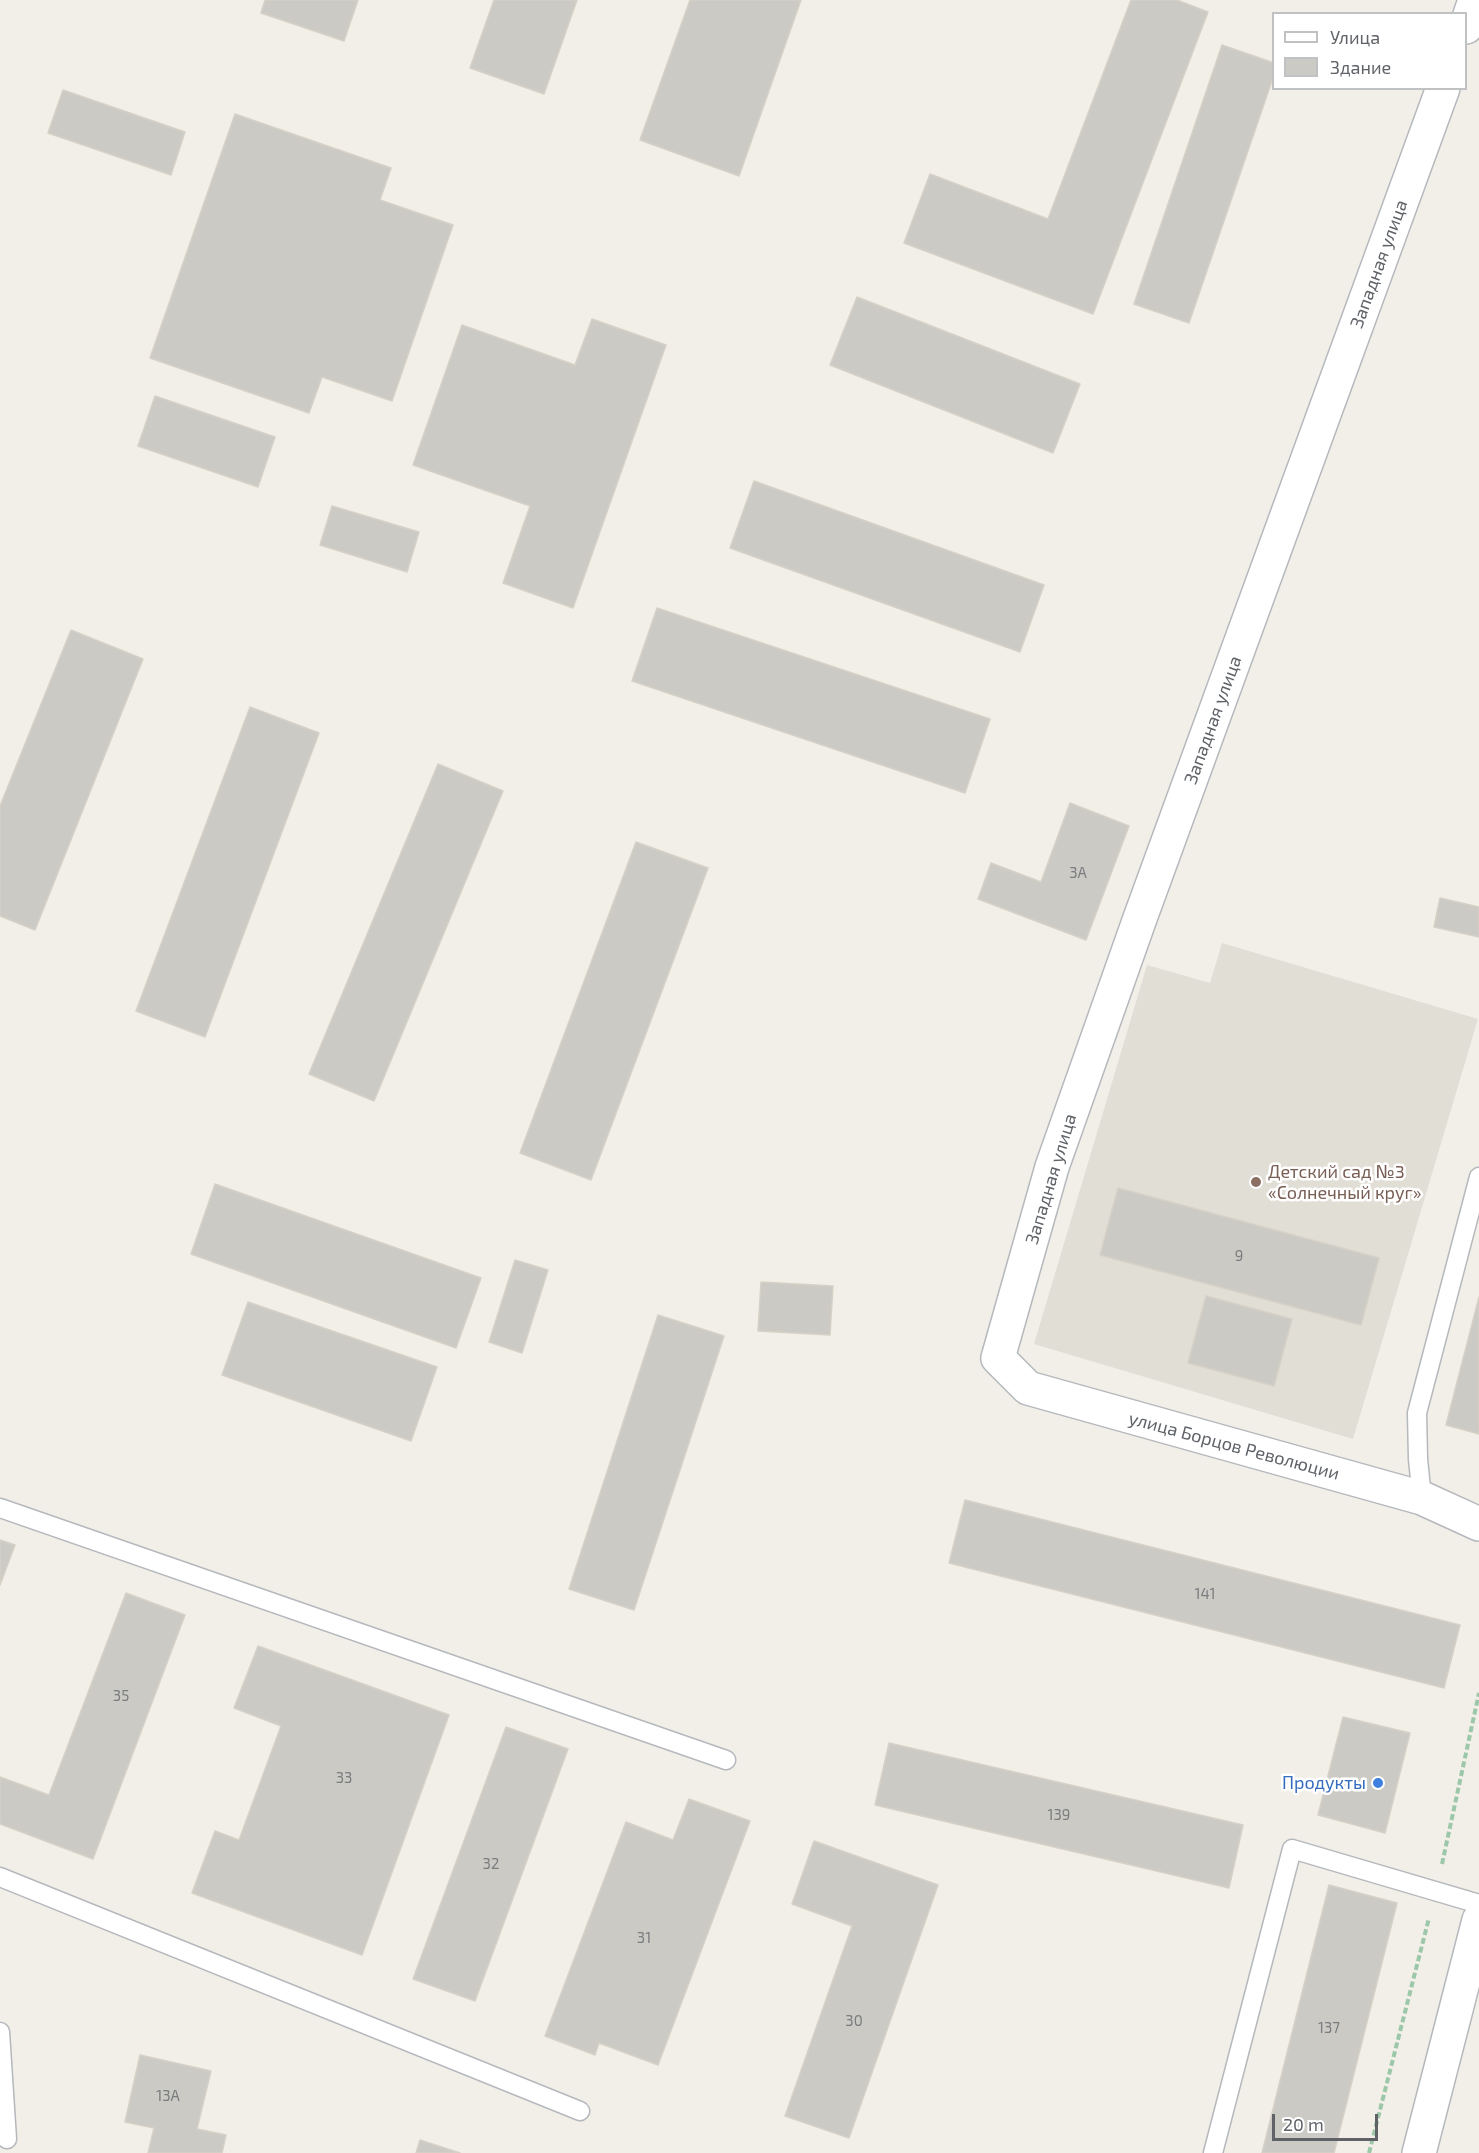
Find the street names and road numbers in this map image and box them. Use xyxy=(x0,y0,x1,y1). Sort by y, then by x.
street label: Западная улица xyxy=(1346,197,1412,331)
street label: Западная улица xyxy=(1180,653,1246,787)
street label: Западная улица xyxy=(1021,1111,1081,1247)
street label: улица Борцов Революции xyxy=(1126,1407,1342,1485)

